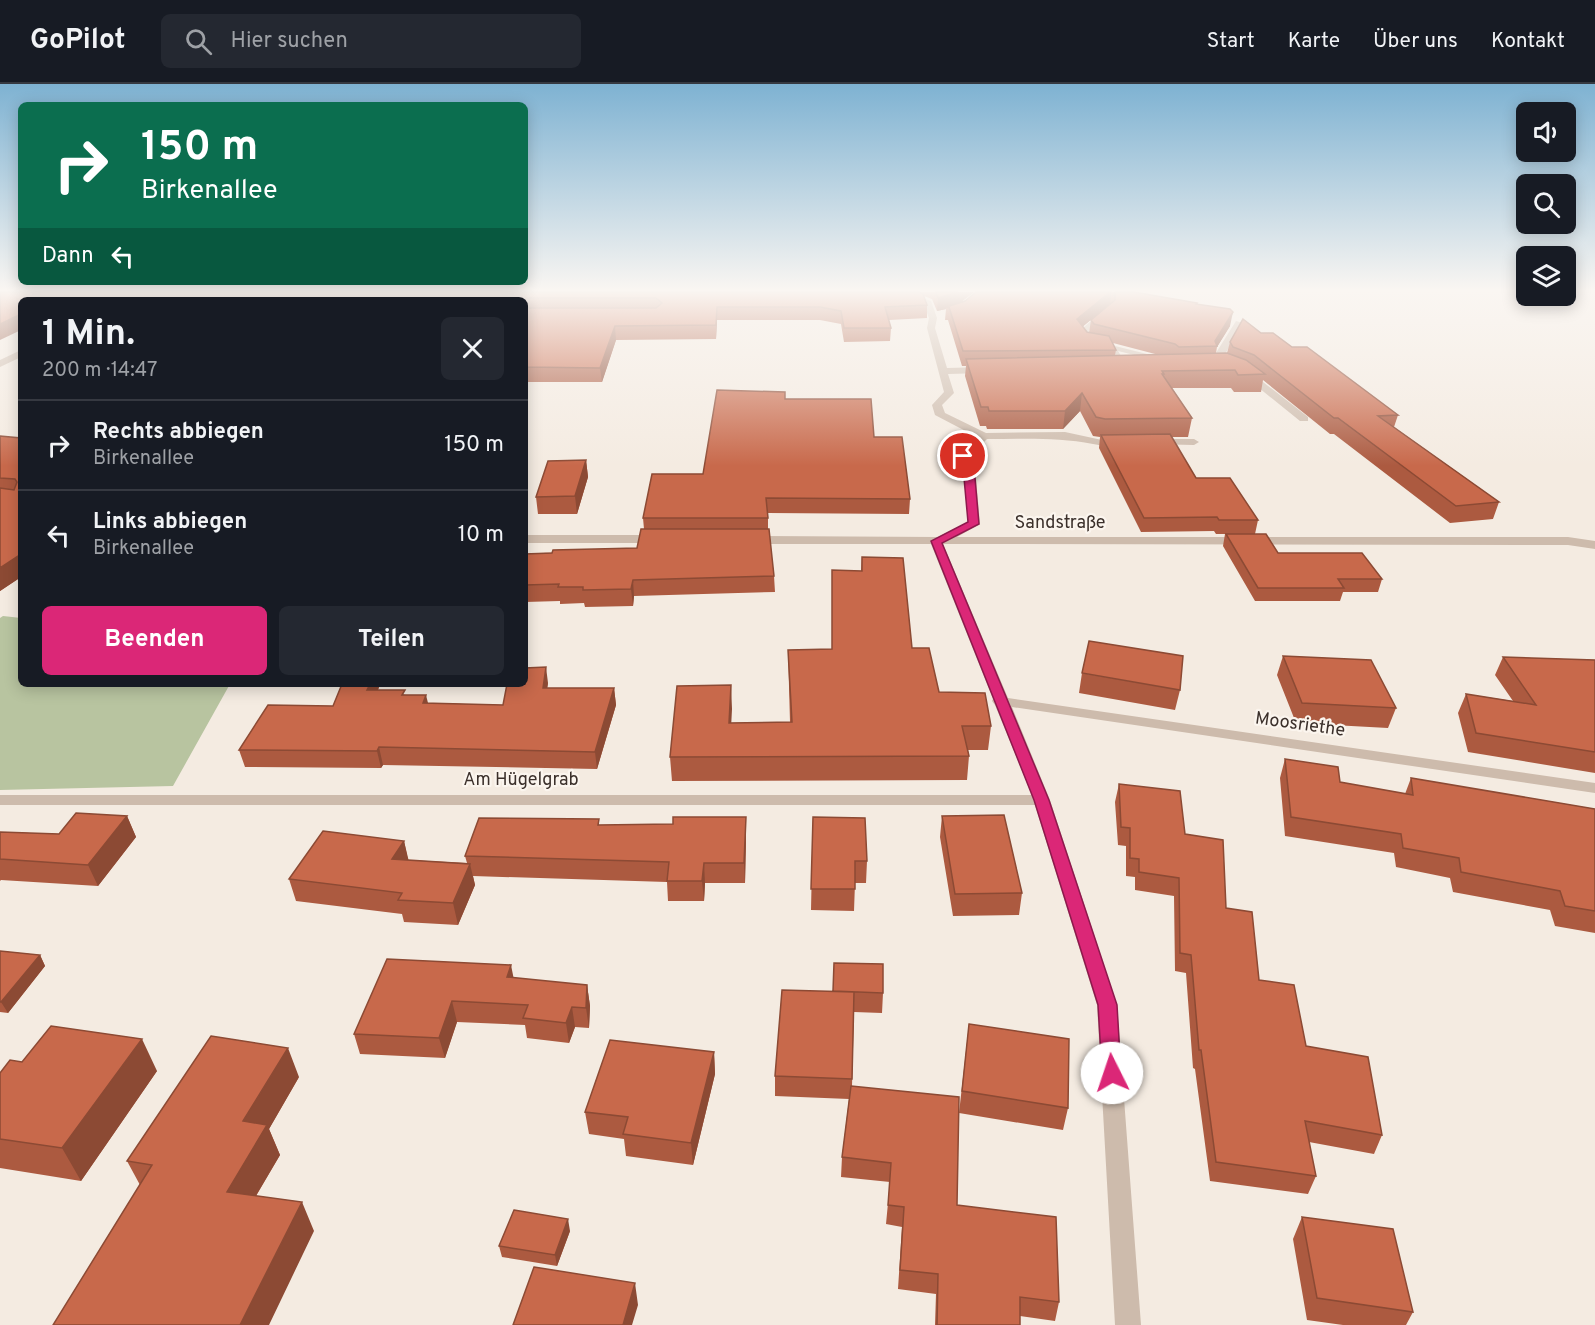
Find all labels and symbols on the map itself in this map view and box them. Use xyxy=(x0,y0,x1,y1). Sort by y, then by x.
pin xyxy=(937,430,988,481)
street label: Sandstraße xyxy=(1014,512,1106,535)
street label: Moosriethe xyxy=(1254,707,1346,743)
street label: Am Hügelgrab xyxy=(463,769,579,792)
position arrow xyxy=(1080,1041,1144,1105)

